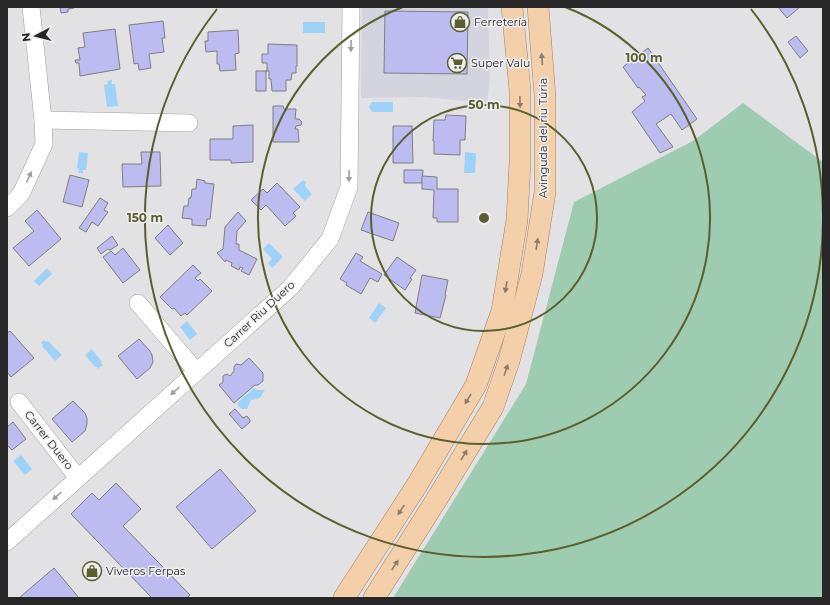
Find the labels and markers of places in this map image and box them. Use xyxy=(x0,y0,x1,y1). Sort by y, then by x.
shop icon: Ferretería xyxy=(449,11,471,33)
place label: Ferretería xyxy=(474,15,527,29)
supermarket icon: Super Valu xyxy=(446,52,468,74)
place label: Super Valu xyxy=(471,56,530,70)
centre of rings xyxy=(477,211,491,225)
shop icon: Viveros Ferpas xyxy=(81,560,103,582)
place label: Viveros Ferpas xyxy=(106,564,186,578)

